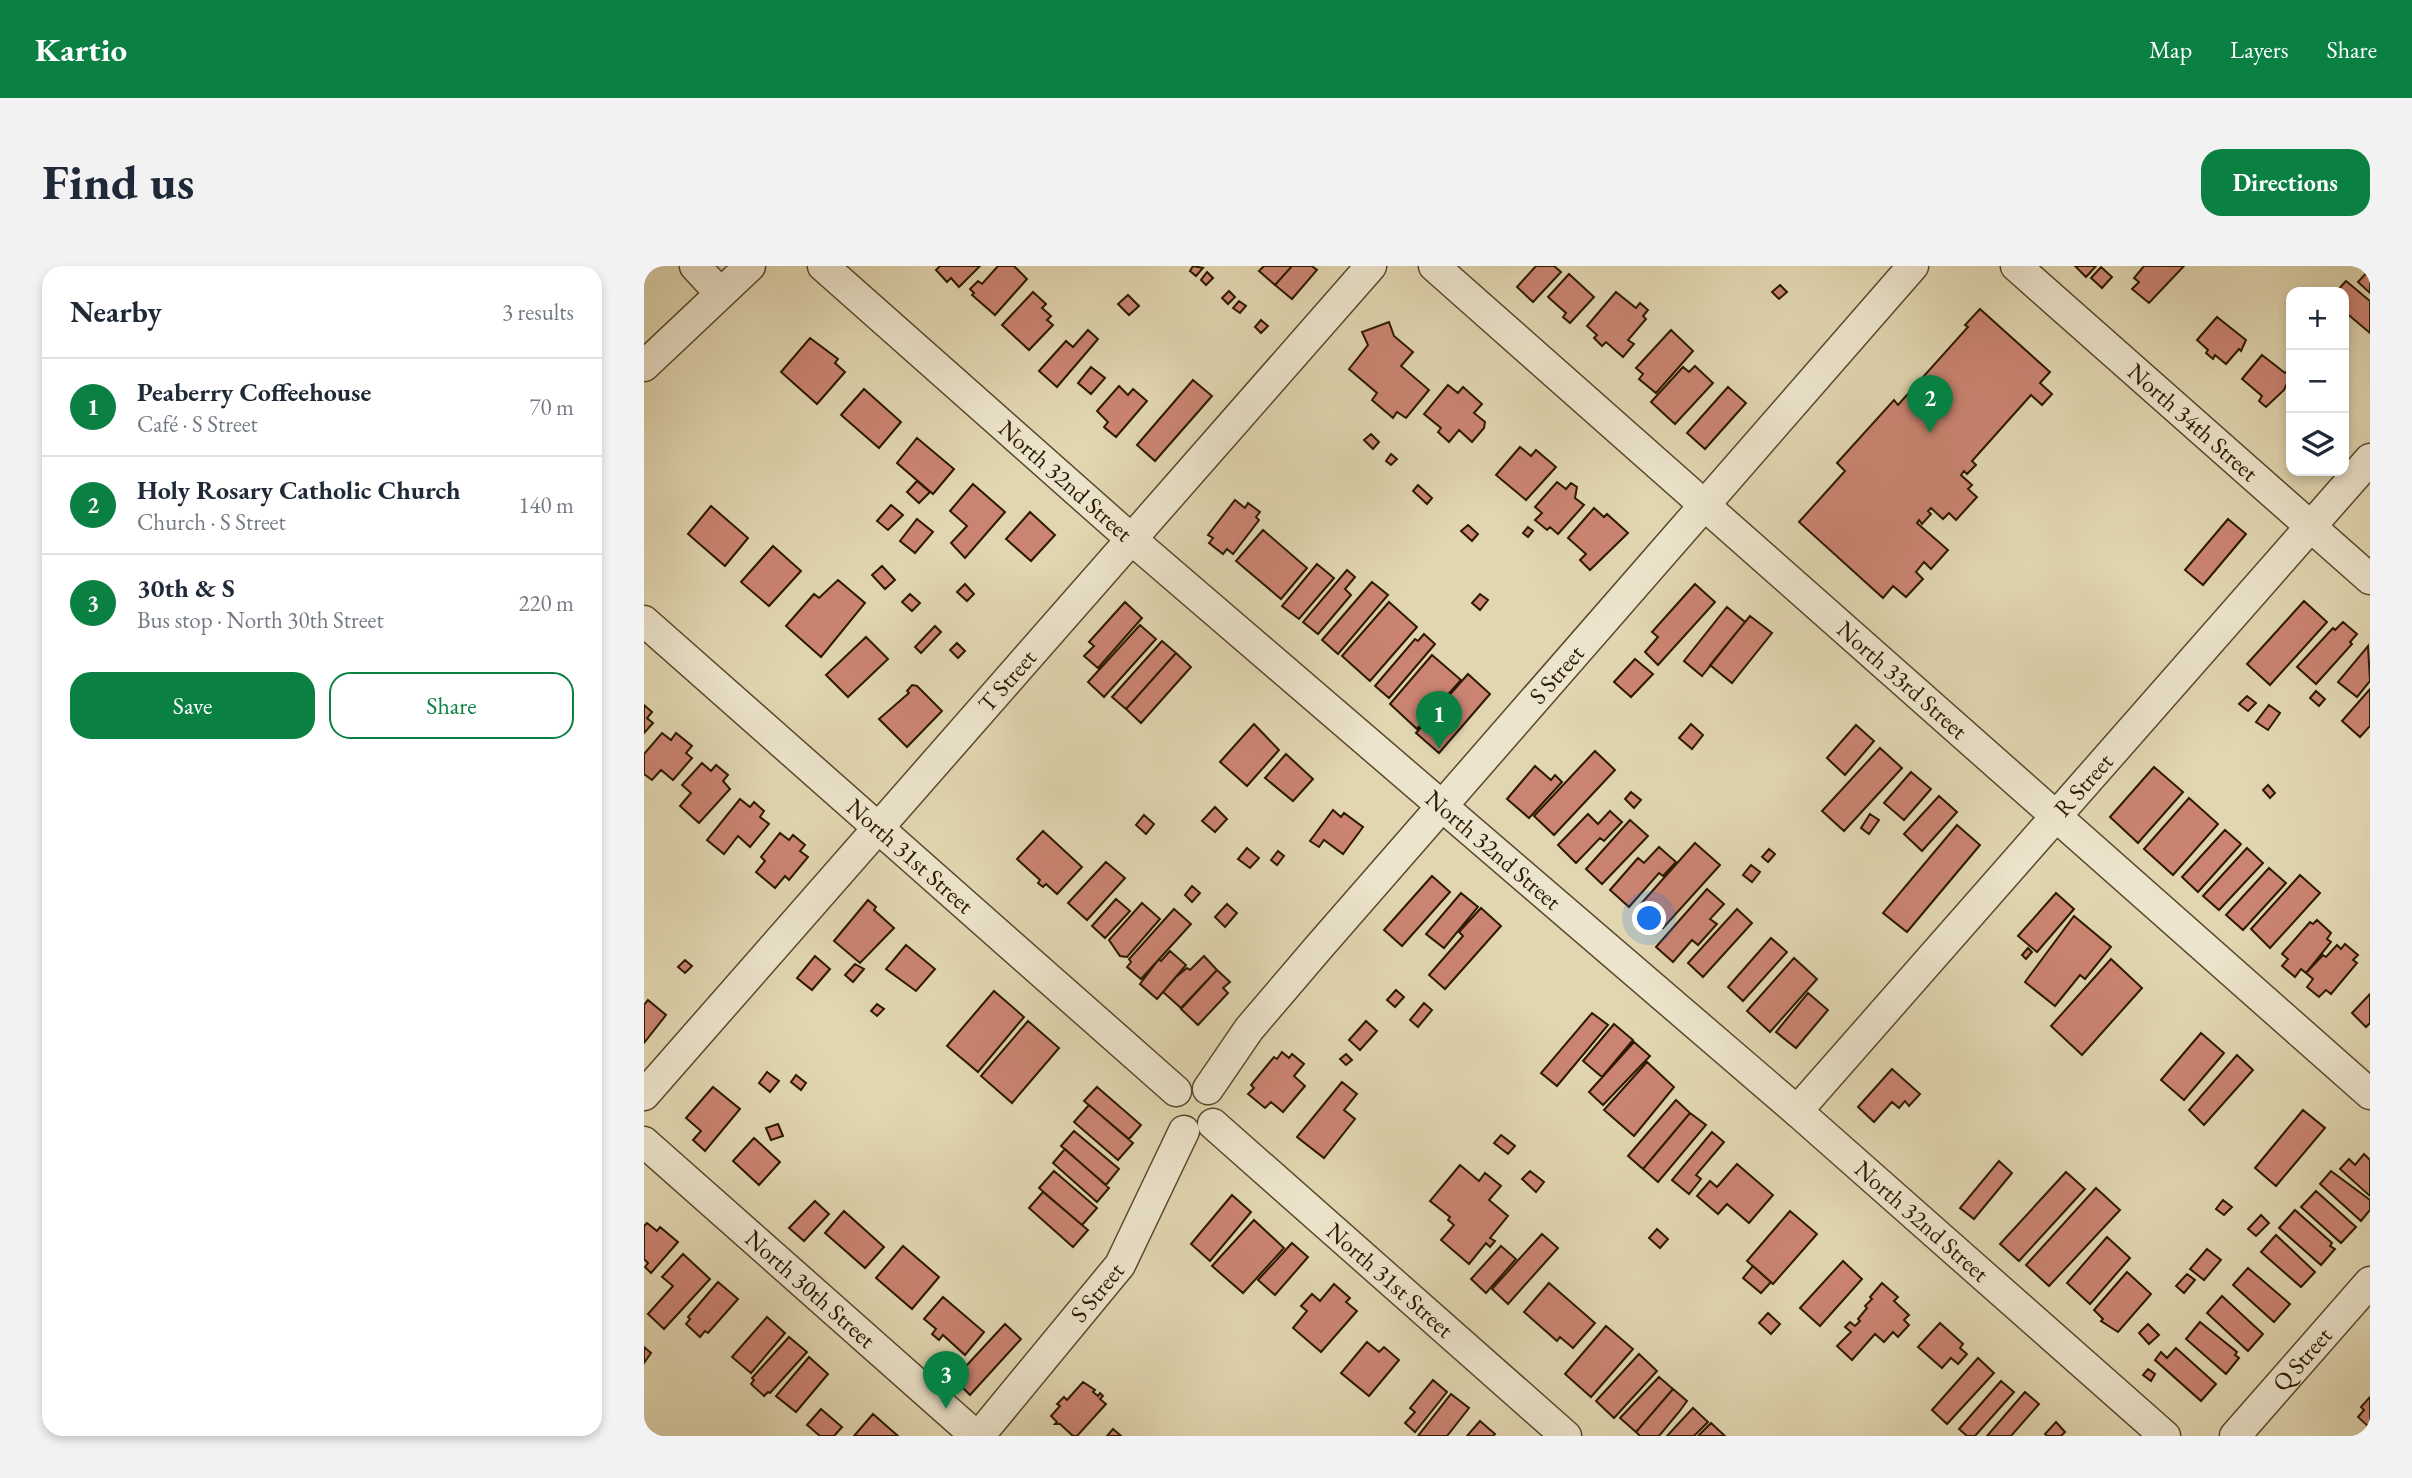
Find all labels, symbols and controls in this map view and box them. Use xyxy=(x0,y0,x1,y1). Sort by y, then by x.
text: Kartio xyxy=(35,28,127,71)
text: Map xyxy=(2149,34,2192,65)
text: Layers xyxy=(2230,34,2289,65)
text: Share xyxy=(2327,34,2377,65)
button: Directions xyxy=(2201,149,2370,216)
text: Find us xyxy=(42,150,194,214)
map controls xyxy=(2286,287,2349,476)
button: + xyxy=(2286,287,2349,350)
text: Nearby xyxy=(70,292,162,331)
text: 3 results xyxy=(502,297,574,327)
button: − xyxy=(2286,350,2349,413)
street label: North 34th Street xyxy=(2121,356,2265,488)
text: Peaberry Coffeehouse xyxy=(137,375,371,409)
pin: 2 xyxy=(1907,375,1953,433)
text: 1 xyxy=(87,392,99,422)
text: 70 m xyxy=(529,392,574,422)
text: Café · S Street xyxy=(137,409,258,439)
street label: North 32nd Street xyxy=(992,413,1140,548)
button: layers xyxy=(2286,413,2349,476)
text: Holy Rosary Catholic Church xyxy=(137,473,460,507)
text: 2 xyxy=(87,490,99,520)
text: 140 m xyxy=(518,490,574,520)
text: Church · S Street xyxy=(137,507,286,537)
text: 30th & S xyxy=(137,571,235,605)
text: 3 xyxy=(87,588,99,618)
text: 220 m xyxy=(518,588,574,618)
text: Bus stop · North 30th Street xyxy=(137,605,384,635)
street label: North 33rd Street xyxy=(1831,614,1975,746)
street label: S Street xyxy=(1522,638,1591,710)
street label: T Street xyxy=(971,642,1043,718)
button: Save xyxy=(70,672,315,739)
button: Share xyxy=(329,672,574,739)
pin: 1 xyxy=(1416,691,1462,749)
street label: R Street xyxy=(2047,746,2120,823)
street label: North 32nd Street xyxy=(1419,783,1568,917)
street label: North 31st Street xyxy=(840,791,981,920)
your location xyxy=(1632,901,1666,935)
street label: North 32nd Street xyxy=(1848,1153,1996,1289)
street label: North 31st Street xyxy=(1320,1215,1461,1345)
street label: North 30th Street xyxy=(739,1223,883,1355)
street label: S Street xyxy=(1063,1255,1131,1329)
street label: Q Street xyxy=(2265,1320,2339,1398)
pin: 3 xyxy=(923,1351,969,1409)

